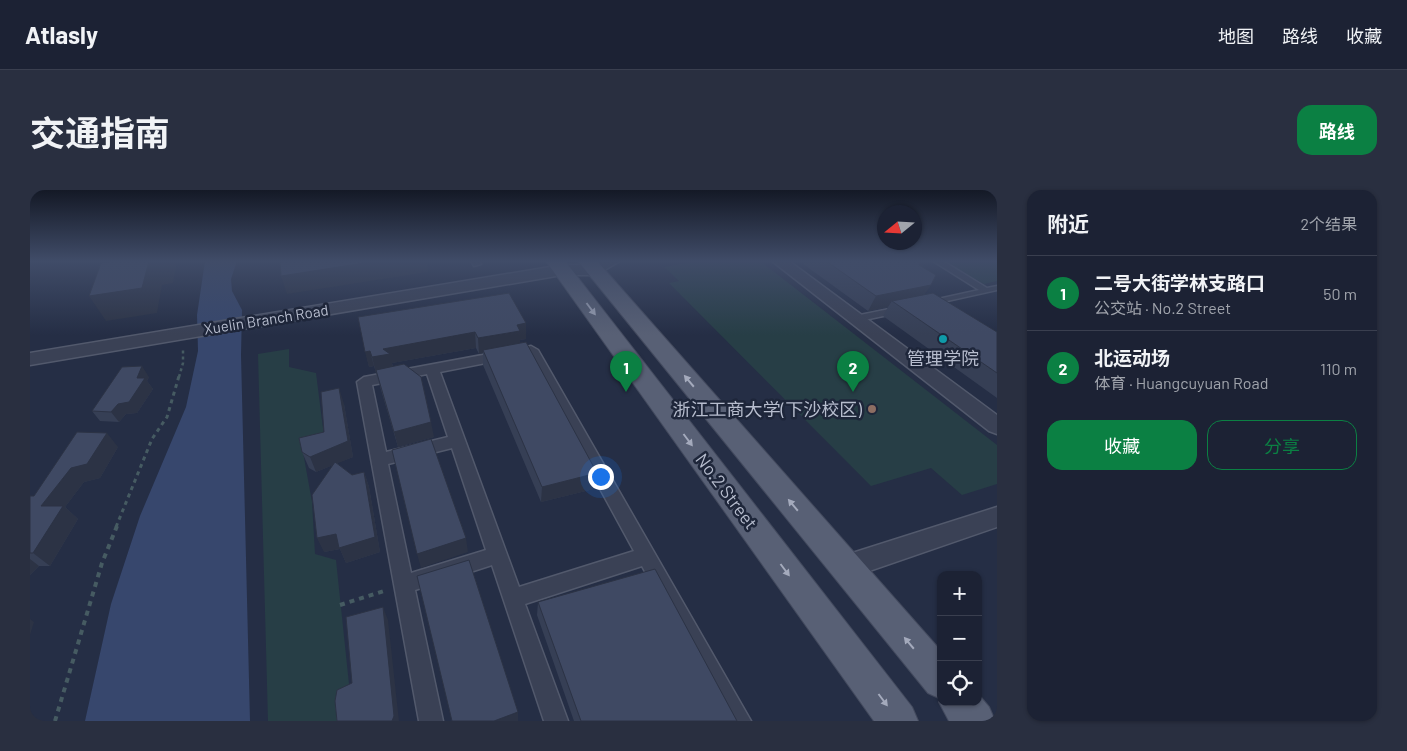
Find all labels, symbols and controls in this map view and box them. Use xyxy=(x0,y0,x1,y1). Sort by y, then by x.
text: Atlasly xyxy=(25,20,98,49)
text: 地图 xyxy=(1218,25,1254,47)
text: 路线 xyxy=(1282,25,1318,47)
text: 收藏 xyxy=(1346,25,1382,47)
button: 路线 xyxy=(1297,105,1377,155)
text: 交通指南 xyxy=(30,111,170,153)
north arrow xyxy=(877,205,922,250)
text: 附近 xyxy=(1047,211,1089,236)
text: 2个结果 xyxy=(1300,214,1357,233)
text: 二号大街学林支路口 xyxy=(1094,271,1265,294)
text: 1 xyxy=(1060,284,1066,303)
text: 50 m xyxy=(1323,284,1357,303)
text: 公交站 · No.2 Street xyxy=(1094,298,1231,317)
street label: Xuelin Branch Road xyxy=(202,300,330,338)
one-way arrow xyxy=(586,302,597,315)
marker: 管理学院 xyxy=(937,333,949,345)
text: 北运动场 xyxy=(1094,346,1170,369)
place label: 管理学院 xyxy=(907,347,979,369)
pin: 1 xyxy=(610,351,642,392)
pin: 2 xyxy=(837,351,869,392)
text: 2 xyxy=(1059,359,1067,378)
text: 110 m xyxy=(1320,359,1357,378)
text: 体育 · Huangcuyuan Road xyxy=(1094,373,1268,392)
one-way arrow xyxy=(684,375,695,387)
place label: 浙江工商大学(下沙校区) xyxy=(673,398,862,420)
marker: 浙江工商大学(下沙校区) xyxy=(866,403,878,415)
button: 收藏 xyxy=(1047,420,1197,470)
button: 分享 xyxy=(1207,420,1357,470)
one-way arrow xyxy=(683,433,694,446)
street label: No.2 Street xyxy=(691,449,763,533)
your location xyxy=(588,464,614,490)
one-way arrow xyxy=(788,499,799,512)
one-way arrow xyxy=(780,563,791,576)
map controls xyxy=(937,571,982,706)
button: + xyxy=(937,571,982,616)
button: − xyxy=(937,616,982,661)
one-way arrow xyxy=(904,637,915,650)
button: locate xyxy=(937,661,982,706)
one-way arrow xyxy=(877,693,888,706)

